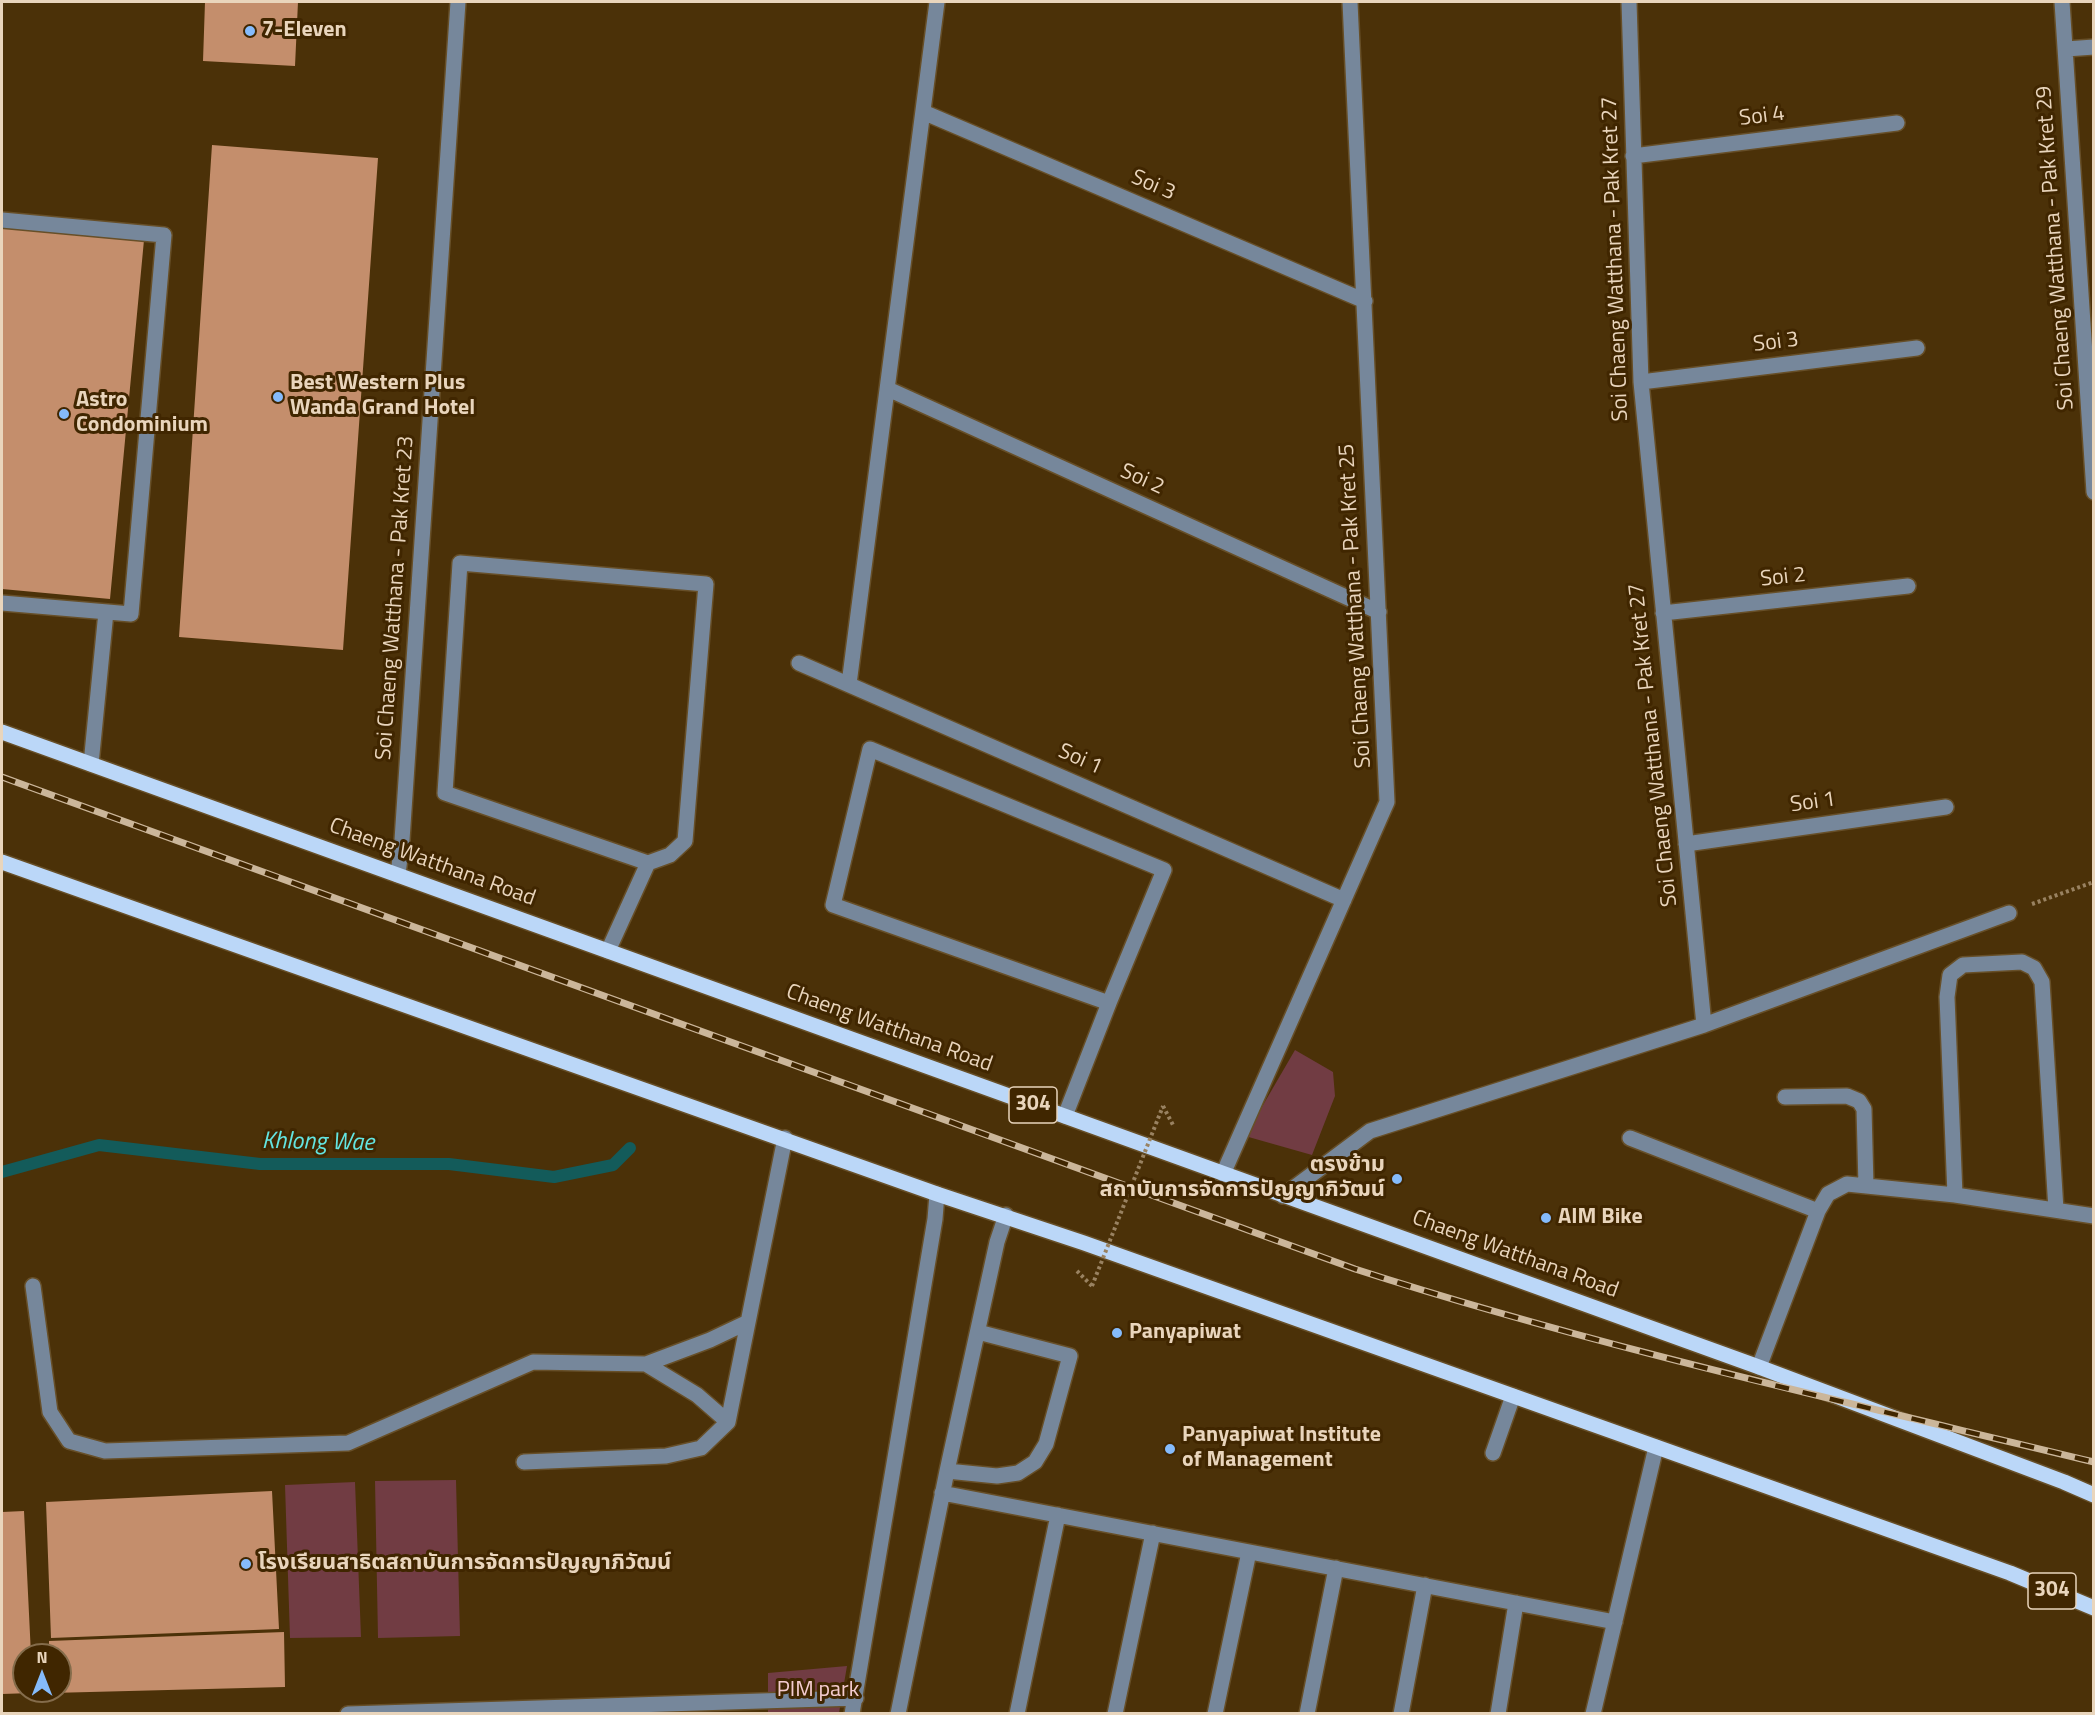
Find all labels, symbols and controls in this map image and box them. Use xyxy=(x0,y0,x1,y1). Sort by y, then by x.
place label: 7-Eleven xyxy=(262,18,347,44)
marker: 7-Eleven xyxy=(243,24,257,38)
street label: Soi Chaeng Watthana - Pak Kret 29 xyxy=(2031,85,2081,411)
street label: Soi Chaeng Watthana - Pak Kret 27 xyxy=(1597,96,1635,422)
street label: Soi 4 xyxy=(1738,101,1786,133)
street label: Soi 3 xyxy=(1127,165,1179,207)
street label: Soi 3 xyxy=(1752,327,1800,359)
place label: Best Western Plus Wanda Grand Hotel xyxy=(290,371,475,422)
place label: Astro Condominium xyxy=(76,388,208,440)
marker: Best Western Plus Wanda Grand Hotel xyxy=(271,390,285,404)
marker: Astro Condominium xyxy=(57,407,71,421)
street label: Soi Chaeng Watthana - Pak Kret 23 xyxy=(371,435,421,761)
street label: Soi Chaeng Watthana - Pak Kret 25 xyxy=(1334,443,1378,769)
street label: Soi 2 xyxy=(1116,459,1168,501)
street label: Soi 2 xyxy=(1759,562,1807,594)
street label: Soi Chaeng Watthana - Pak Kret 27 xyxy=(1624,582,1684,908)
street label: Soi 1 xyxy=(1054,739,1106,781)
street label: Soi 1 xyxy=(1789,787,1837,819)
street label: Chaeng Watthana Road xyxy=(325,813,539,913)
street label: Chaeng Watthana Road xyxy=(782,979,996,1079)
road number: 304 xyxy=(1009,1087,1057,1123)
water label: Khlong Wae xyxy=(262,1128,374,1158)
place label: ตรงข้าม สถาบันการจัดการปัญญาภิวัฒน์ xyxy=(1100,1153,1385,1204)
marker: ตรงข้าม สถาบันการจัดการปัญญาภิวัฒน์ xyxy=(1390,1172,1404,1186)
street label: Chaeng Watthana Road xyxy=(1408,1205,1622,1305)
place label: AIM Bike xyxy=(1558,1205,1643,1231)
marker: AIM Bike xyxy=(1539,1211,1553,1225)
place label: Panyapiwat xyxy=(1129,1320,1241,1346)
marker: Panyapiwat xyxy=(1110,1326,1124,1340)
place label: Panyapiwat Institute of Management xyxy=(1182,1423,1381,1474)
marker: Panyapiwat Institute of Management xyxy=(1163,1442,1177,1456)
place label: โรงเรียนสาธิตสถาบันการจัดการปัญญาภิวัฒน์ xyxy=(258,1551,671,1577)
marker: โรงเรียนสาธิตสถาบันการจัดการปัญญาภิวัฒน์ xyxy=(239,1557,253,1571)
road number: 304 xyxy=(2028,1573,2076,1609)
north arrow xyxy=(12,1643,72,1703)
text: N xyxy=(36,1645,48,1669)
park label: PIM park xyxy=(777,1678,859,1704)

